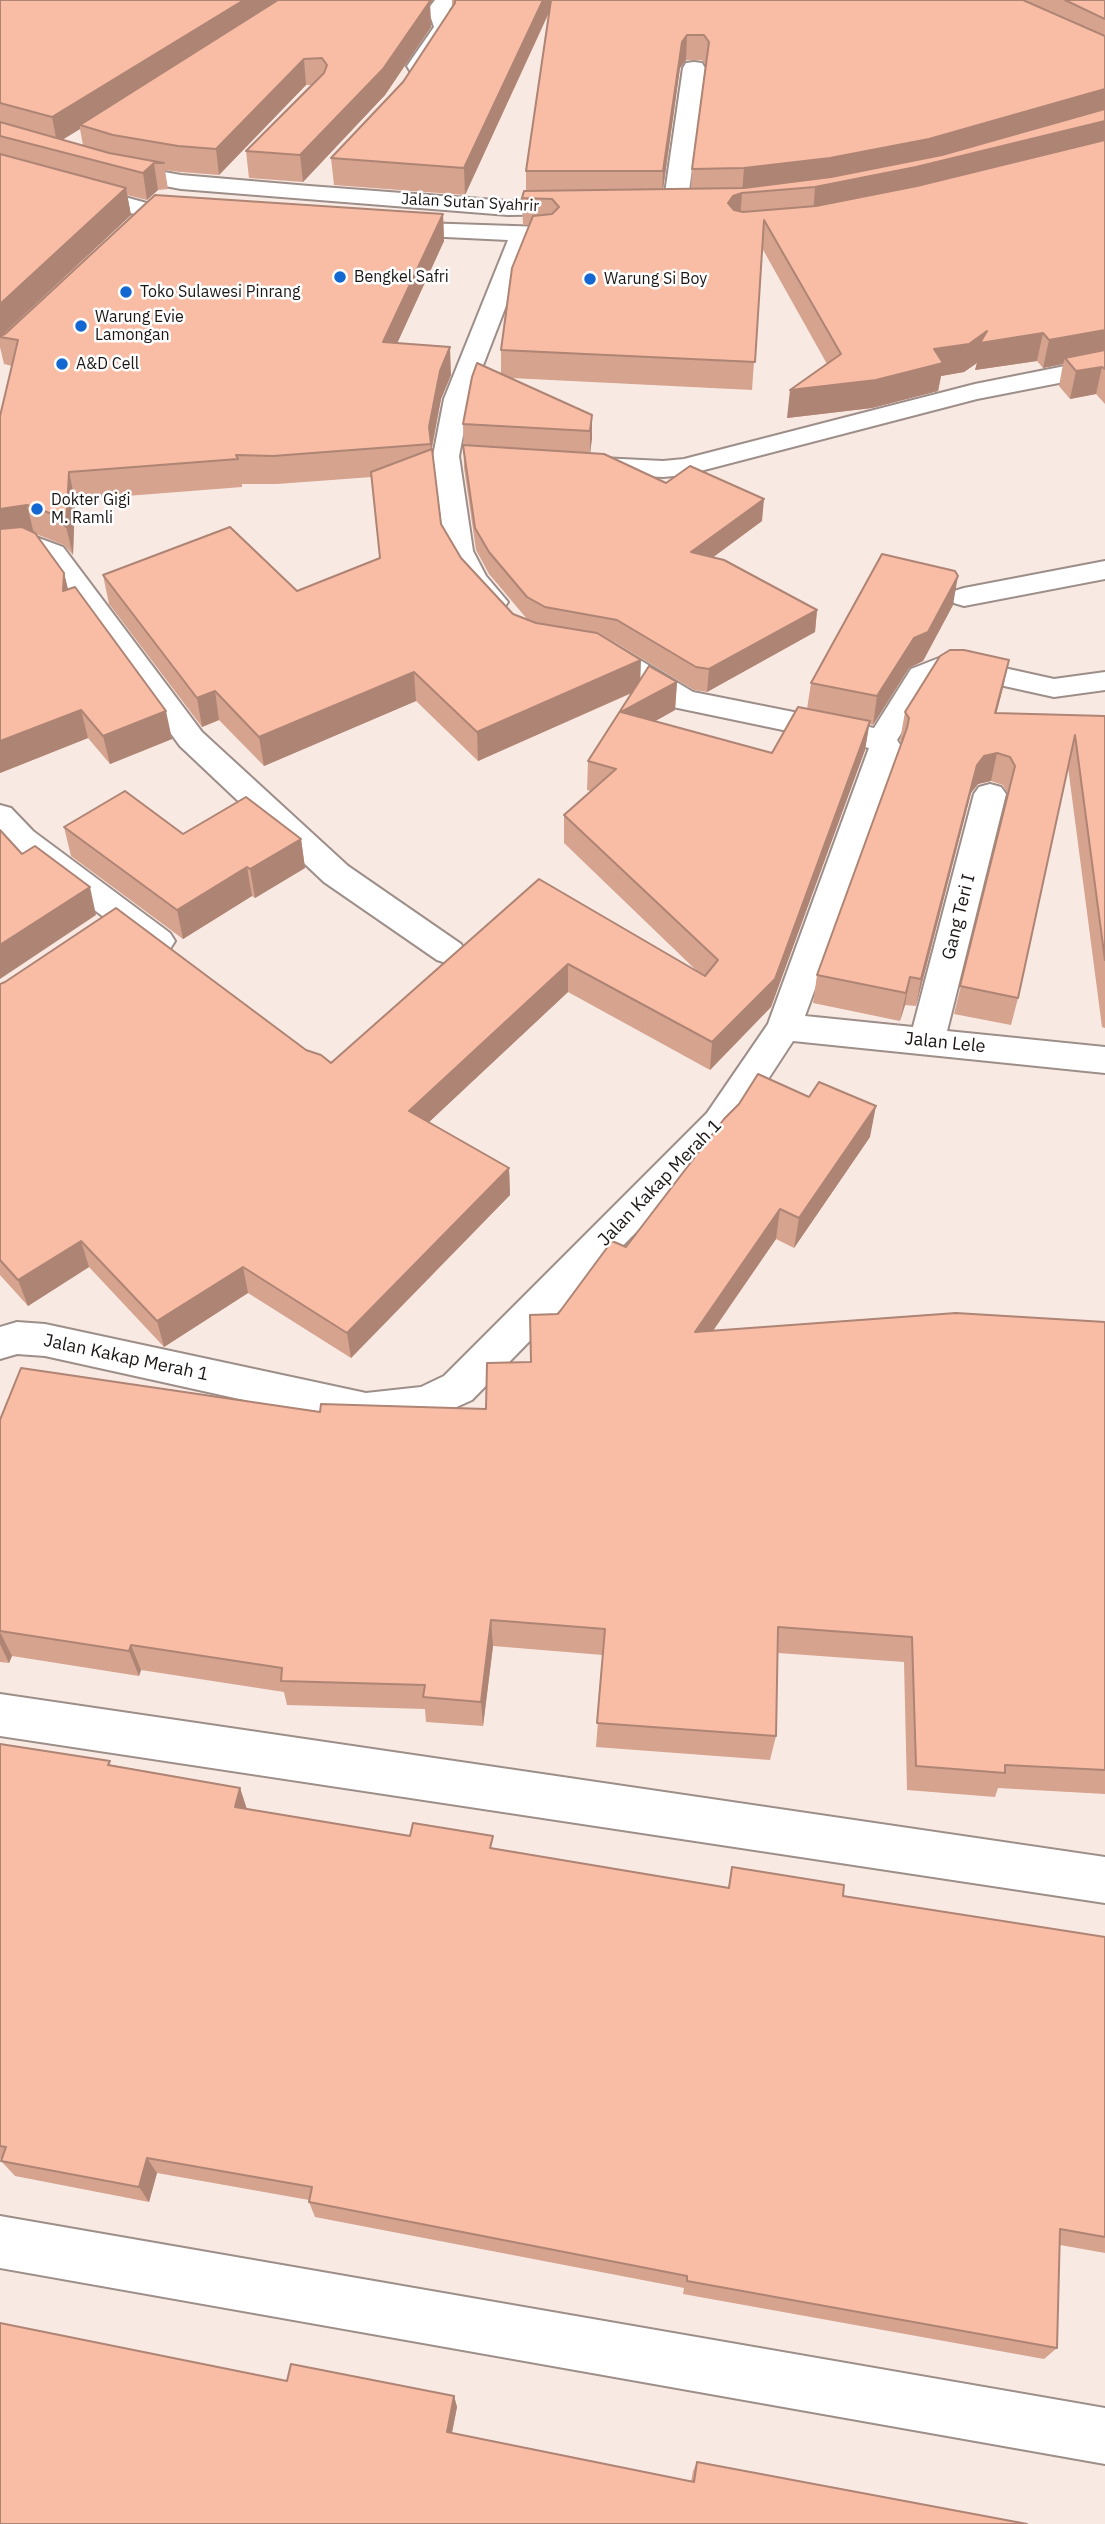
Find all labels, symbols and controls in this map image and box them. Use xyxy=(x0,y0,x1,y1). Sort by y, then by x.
street label: Jalan Sutan Syahrir xyxy=(400,190,540,216)
place label: Bengkel Safri xyxy=(354,267,449,287)
marker: Bengkel Safri xyxy=(332,269,348,285)
place label: Warung Si Boy xyxy=(604,269,707,289)
marker: Warung Si Boy xyxy=(582,271,598,287)
place label: Toko Sulawesi Pinrang xyxy=(140,282,300,302)
marker: Toko Sulawesi Pinrang xyxy=(118,284,134,300)
place label: Warung Evie Lamongan xyxy=(95,307,184,345)
marker: Warung Evie Lamongan xyxy=(73,318,89,334)
place label: A&D Cell xyxy=(76,354,139,374)
marker: A&D Cell xyxy=(54,356,70,372)
place label: Dokter Gigi M. Ramli xyxy=(51,490,131,528)
marker: Dokter Gigi M. Ramli xyxy=(29,501,45,517)
street label: Gang Teri I xyxy=(938,872,980,962)
street label: Jalan Lele xyxy=(903,1028,987,1058)
street label: Jalan Kakap Merah 1 xyxy=(594,1115,726,1251)
street label: Jalan Kakap Merah 1 xyxy=(42,1330,210,1386)

